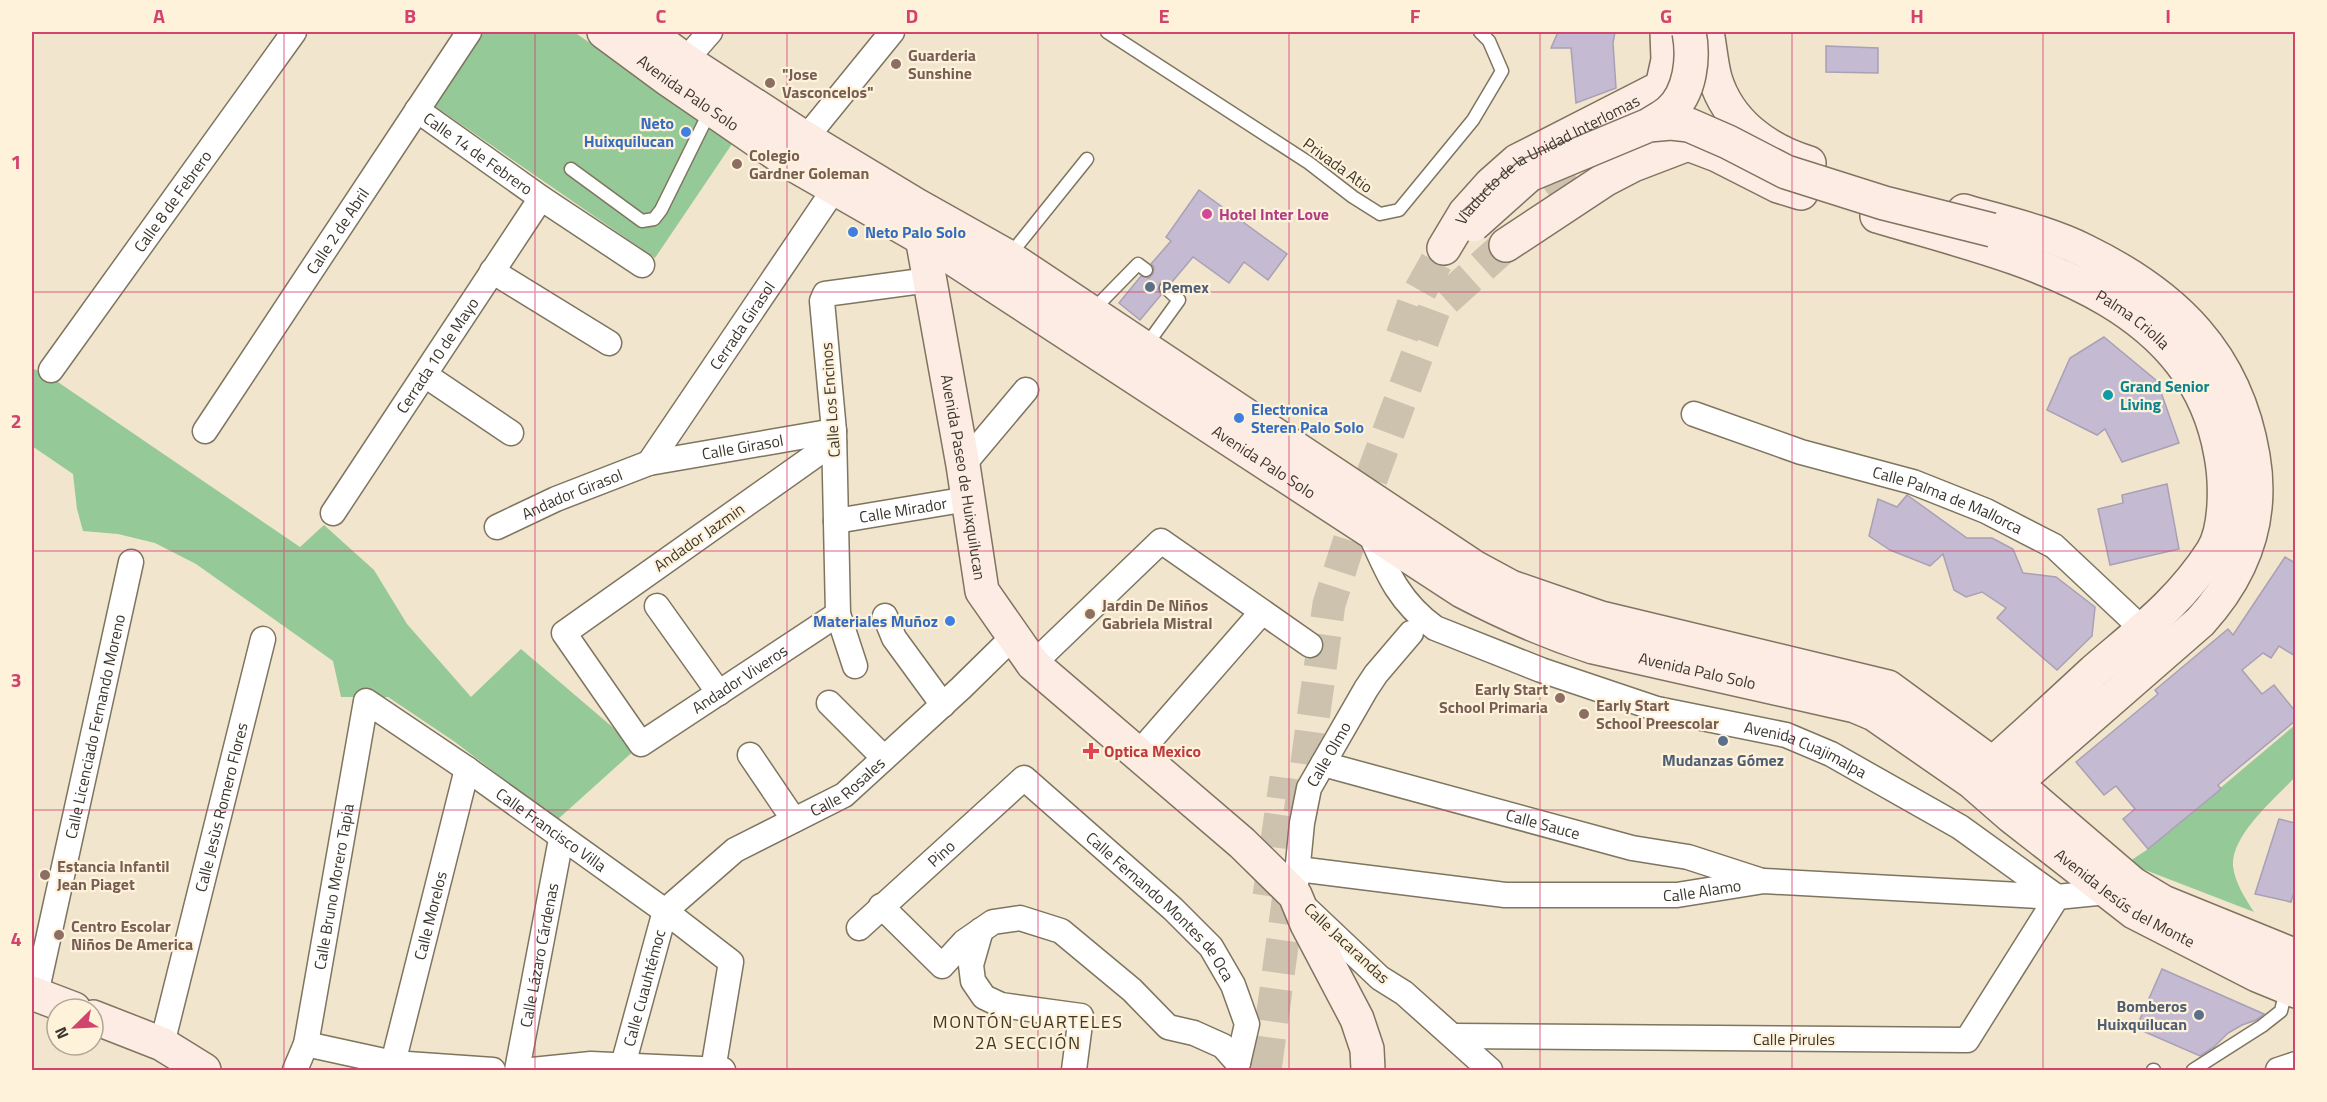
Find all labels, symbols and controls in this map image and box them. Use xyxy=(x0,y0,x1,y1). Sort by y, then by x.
text: A xyxy=(153,0,165,31)
text: B xyxy=(404,0,416,31)
text: C xyxy=(656,0,667,31)
text: D xyxy=(906,0,918,31)
text: E xyxy=(1158,0,1170,31)
text: F xyxy=(1410,0,1421,31)
text: G xyxy=(1660,0,1672,31)
text: H xyxy=(1910,0,1924,31)
text: I xyxy=(2165,0,2171,31)
place label: Guarderia Sunshine xyxy=(908,43,976,85)
street label: Avenida Palo Solo xyxy=(632,49,744,137)
marker: Guarderia Sunshine xyxy=(889,57,903,71)
place label: "Jose Vasconcelos" xyxy=(782,62,874,104)
marker: "Jose Vasconcelos" xyxy=(763,76,777,90)
street label: Viaducto de la Unidad Interlomas xyxy=(1449,88,1644,229)
street label: Calle 14 de Febrero xyxy=(418,106,538,201)
place label: Neto Huixquilucan xyxy=(584,111,674,153)
marker: Neto Huixquilucan xyxy=(679,125,693,139)
street label: Privada Atio xyxy=(1298,131,1378,199)
place label: Colegio Gardner Goleman xyxy=(749,143,869,185)
street label: Calle 8 de Febrero xyxy=(128,145,217,257)
text: 1 xyxy=(10,146,22,177)
marker: Colegio Gardner Goleman xyxy=(730,157,744,171)
street label: Calle 2 de Abril xyxy=(300,183,375,279)
place label: Hotel Inter Love xyxy=(1219,202,1329,226)
marker: Hotel Inter Love xyxy=(1200,207,1214,221)
place label: Neto Palo Solo xyxy=(865,220,966,244)
marker: Neto Palo Solo xyxy=(846,225,860,239)
place label: Pemex xyxy=(1162,275,1209,299)
street label: Cerrada Girasol xyxy=(703,276,781,375)
marker: Pemex xyxy=(1143,280,1157,294)
street label: Palma Criolla xyxy=(2091,283,2176,355)
street label: Cerrada 10 de Mayo xyxy=(390,292,484,418)
street label: Calle Los Encinos xyxy=(814,342,846,458)
street label: Avenida Paseo de Huixquilucan xyxy=(935,372,992,582)
place label: Grand Senior Living xyxy=(2120,374,2209,416)
marker: Grand Senior Living xyxy=(2101,388,2115,402)
place label: Electronica Steren Palo Solo xyxy=(1251,397,1364,439)
text: 2 xyxy=(10,405,22,436)
marker: Electronica Steren Palo Solo xyxy=(1232,411,1246,425)
street label: Avenida Palo Solo xyxy=(1207,419,1321,504)
street label: Calle Girasol xyxy=(700,428,785,466)
street label: Calle Palma de Mallorca xyxy=(1870,460,2027,540)
street label: Andador Girasol xyxy=(518,462,626,526)
street label: Calle Mirador xyxy=(857,491,949,529)
street label: Andador Jazmin xyxy=(649,497,749,577)
place label: Jardin De Niños Gabriela Mistral xyxy=(1102,593,1213,635)
marker: Jardin De Niños Gabriela Mistral xyxy=(1083,607,1097,621)
place label: Materiales Muñoz xyxy=(813,609,938,633)
street label: Calle Licenciado Fernando Moreno xyxy=(58,612,131,841)
marker: Materiales Muñoz xyxy=(943,614,957,628)
street label: Andador Viveros xyxy=(687,638,792,719)
street label: Avenida Palo Solo xyxy=(1636,646,1758,695)
text: 3 xyxy=(10,664,22,695)
place label: Early Start School Primaria xyxy=(1439,677,1548,719)
marker: Early Start School Primaria xyxy=(1553,691,1567,705)
place label: Early Start School Preescolar xyxy=(1596,693,1719,735)
marker: Early Start School Preescolar xyxy=(1577,707,1591,721)
street label: Avenida Cuajimalpa xyxy=(1742,715,1871,784)
street label: Calle Olmo xyxy=(1300,717,1357,791)
street label: Calle Jesùs Romero Flores xyxy=(188,720,254,895)
marker: Mudanzas Gómez xyxy=(1716,734,1730,748)
place label: Optica Mexico xyxy=(1104,739,1201,763)
marker: Optica Mexico xyxy=(1082,742,1100,760)
place label: Mudanzas Gómez xyxy=(1662,748,1784,772)
street label: Calle Rosales xyxy=(806,751,890,822)
street label: Calle Francisco Villa xyxy=(491,782,612,877)
street label: Calle Bruno Morero Tapia xyxy=(307,802,360,971)
street label: Calle Sauce xyxy=(1503,802,1583,845)
street label: Calle Fernando Montes de Oca xyxy=(1081,826,1240,986)
street label: Pino xyxy=(922,834,960,872)
street label: Avenida Jesús del Monte xyxy=(2050,843,2199,953)
place label: Estancia Infantil Jean Piaget xyxy=(57,854,170,896)
marker: Estancia Infantil Jean Piaget xyxy=(38,868,52,882)
street label: Calle Morelos xyxy=(407,869,453,963)
street label: Calle Alamo xyxy=(1663,873,1743,907)
street label: Calle Lázaro Cárdenas xyxy=(513,881,564,1029)
street label: Calle Jacarandas xyxy=(1299,897,1395,989)
place label: Centro Escolar Niños De America xyxy=(71,914,193,956)
text: 4 xyxy=(10,923,22,954)
street label: Calle Cuauhtémoc xyxy=(617,927,671,1049)
marker: Centro Escolar Niños De America xyxy=(52,928,66,942)
place label: Bomberos Huixquilucan xyxy=(2097,994,2187,1036)
north arrow xyxy=(45,997,105,1057)
district label: MONTÓN CUARTELES 2A SECCIÓN xyxy=(933,1008,1123,1056)
marker: Bomberos Huixquilucan xyxy=(2192,1008,2206,1022)
text: N xyxy=(48,1023,75,1043)
street label: Calle Pirules xyxy=(1753,1027,1835,1051)

